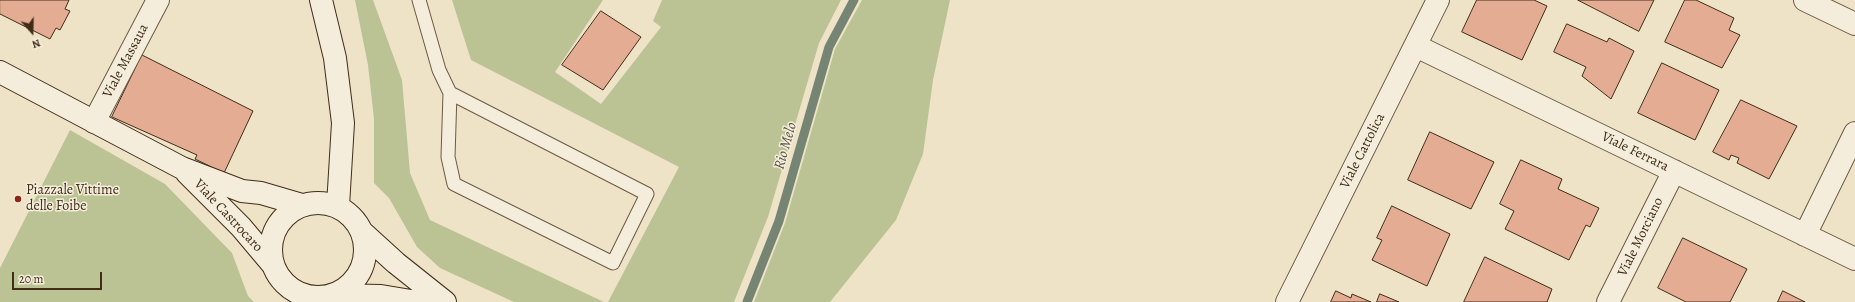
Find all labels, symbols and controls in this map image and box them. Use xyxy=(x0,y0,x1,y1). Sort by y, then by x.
north arrow xyxy=(12,12,52,52)
street label: Viale Massaua xyxy=(100,21,152,101)
text: N xyxy=(30,35,43,52)
street label: Viale Cattolica xyxy=(1337,111,1389,191)
water label: Rio Melo xyxy=(771,120,801,172)
street label: Viale Ferrara xyxy=(1599,129,1671,175)
street label: Viale Castrocaro xyxy=(190,176,266,256)
place label: Piazzale Vittime delle Foibe xyxy=(26,183,119,216)
marker: Piazzale Vittime delle Foibe xyxy=(13,194,23,204)
street label: Viale Morciano xyxy=(1615,195,1667,279)
scale bar xyxy=(14,264,104,290)
text: 20 m xyxy=(19,271,43,287)

